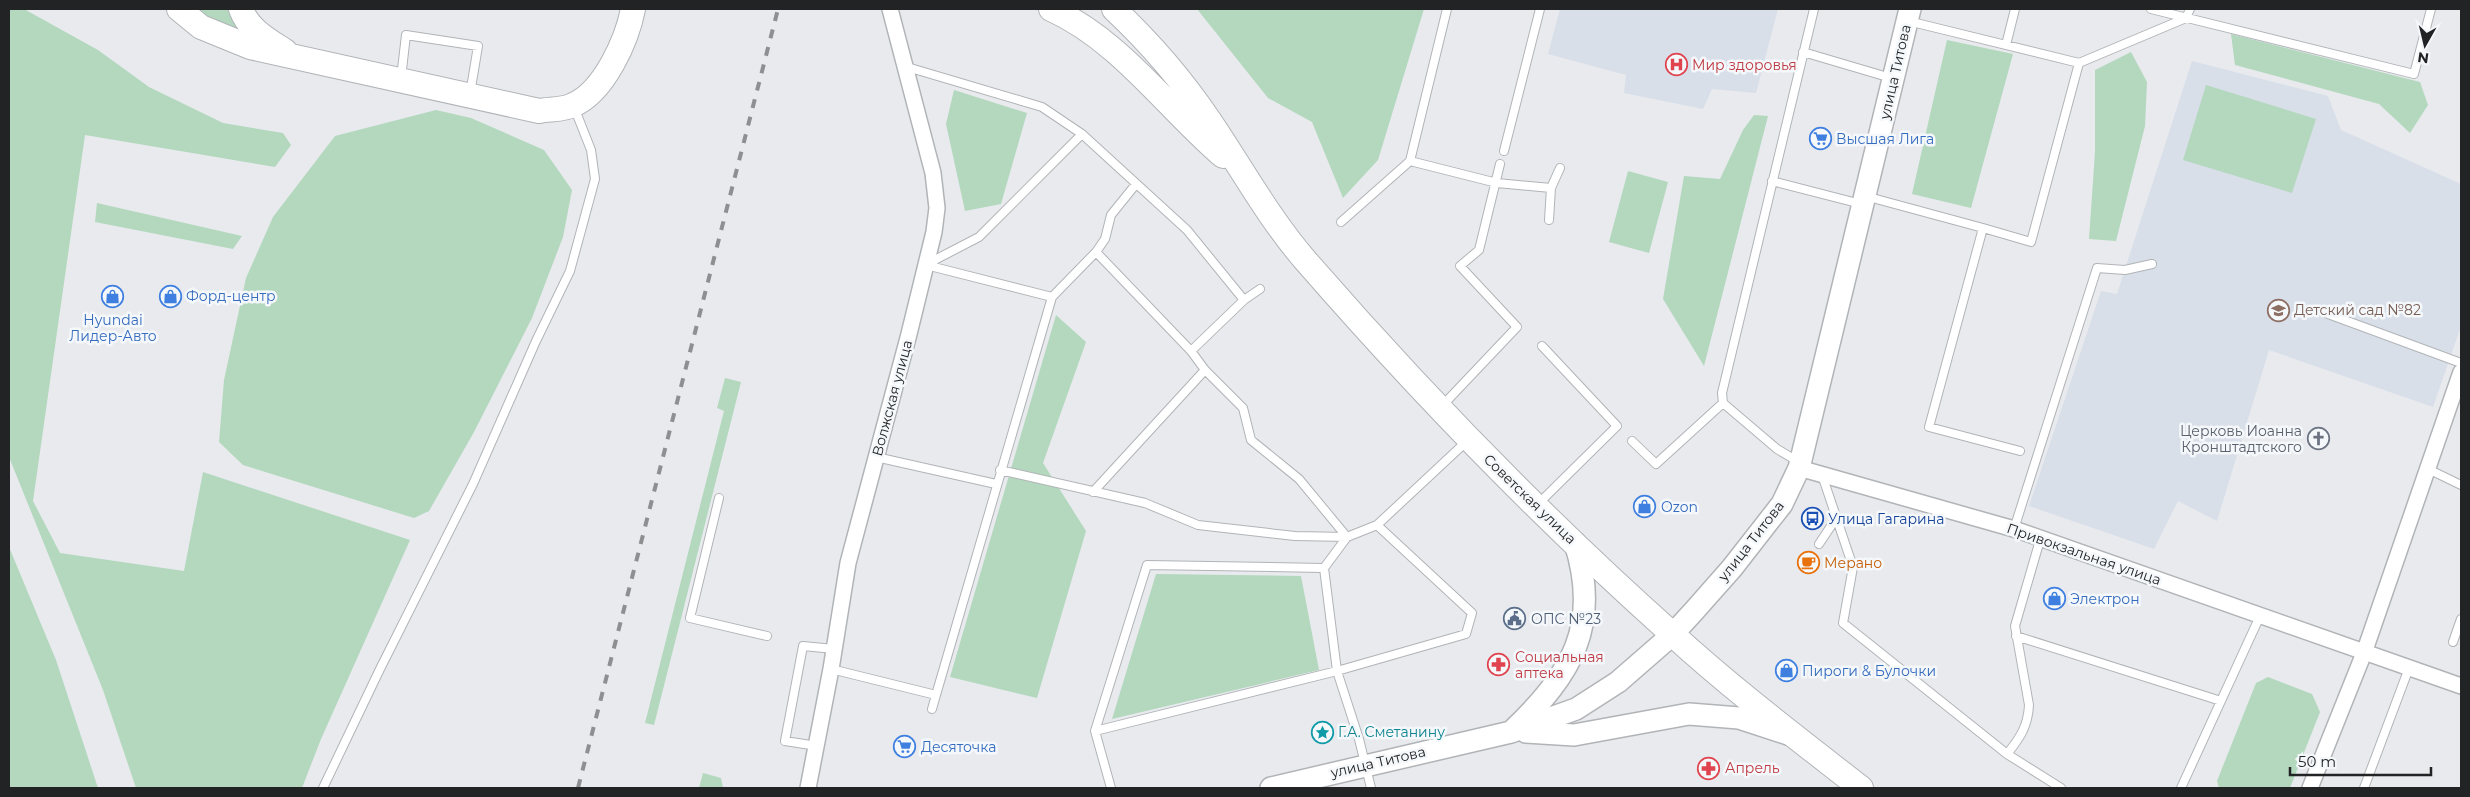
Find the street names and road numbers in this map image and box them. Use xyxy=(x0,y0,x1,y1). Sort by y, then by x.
street label: улица Титова xyxy=(1875,23,1915,122)
street label: Волжская улица xyxy=(868,338,916,458)
street label: Советская улица xyxy=(1480,450,1580,548)
street label: улица Титова xyxy=(1713,497,1788,586)
street label: Привокзальная улица xyxy=(2004,519,2164,589)
street label: улица Титова xyxy=(1328,742,1427,782)

